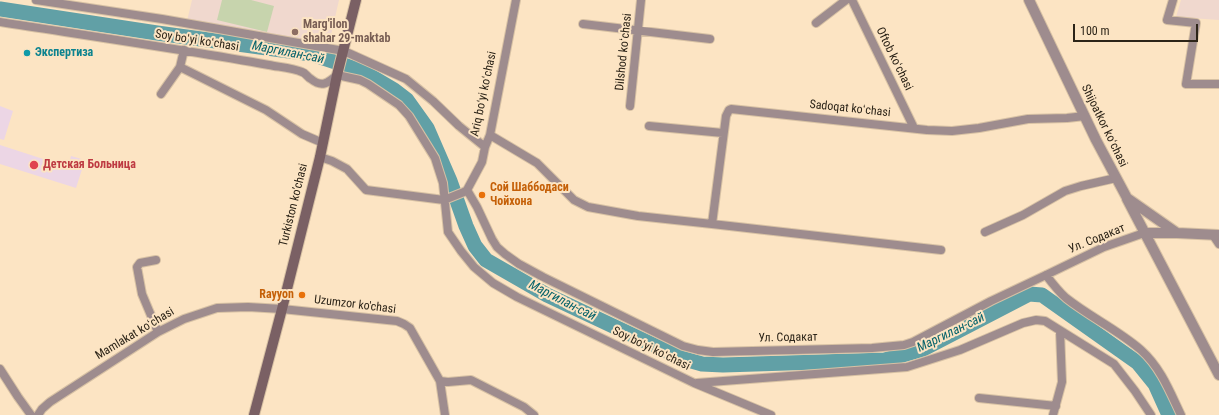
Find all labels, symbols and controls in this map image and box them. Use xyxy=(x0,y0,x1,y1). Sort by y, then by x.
street label: Dilshod koʻchasi xyxy=(613,13,635,91)
scale bar xyxy=(1075,16,1200,42)
place label: Marg'ilon shahar 29-maktab xyxy=(303,18,390,46)
text: 100 m xyxy=(1080,24,1110,38)
street label: Oftob koʻchasi xyxy=(873,25,915,93)
street label: Soy boʻyi koʻchasi xyxy=(154,27,240,55)
marker: Marg'ilon shahar 29-maktab xyxy=(290,27,300,37)
water label: Маргилан-сай xyxy=(251,38,325,68)
place label: Экспертиза xyxy=(35,46,93,60)
marker: Экспертиза xyxy=(22,48,32,58)
street label: Ariq boʻyi koʻchasi xyxy=(468,50,500,138)
street label: Shijoatkor koʻchasi xyxy=(1078,82,1130,170)
street label: Sadoqat koʻchasi xyxy=(809,98,891,120)
place label: Детская Больница xyxy=(43,158,136,172)
marker: Детская Больница xyxy=(28,159,40,171)
street label: Turkiston ko’chasi xyxy=(277,162,311,248)
place label: Сой Шаббодаси Чойхона xyxy=(490,181,569,209)
marker: Сой Шаббодаси Чойхона xyxy=(477,190,487,200)
street label: Ул. Содакат xyxy=(1067,221,1127,257)
water label: Маргилан-сай xyxy=(526,277,598,325)
place label: Rayyon xyxy=(259,288,294,302)
marker: Rayyon xyxy=(297,290,307,300)
street label: Uzumzor ko'chasi xyxy=(313,293,397,317)
street label: Mamlakat koʻchasi xyxy=(93,305,177,363)
water label: Маргилан-сай xyxy=(915,310,987,356)
street label: Soy boʻyi koʻchasi xyxy=(610,324,692,374)
street label: Ул. Содакат xyxy=(758,330,818,346)

